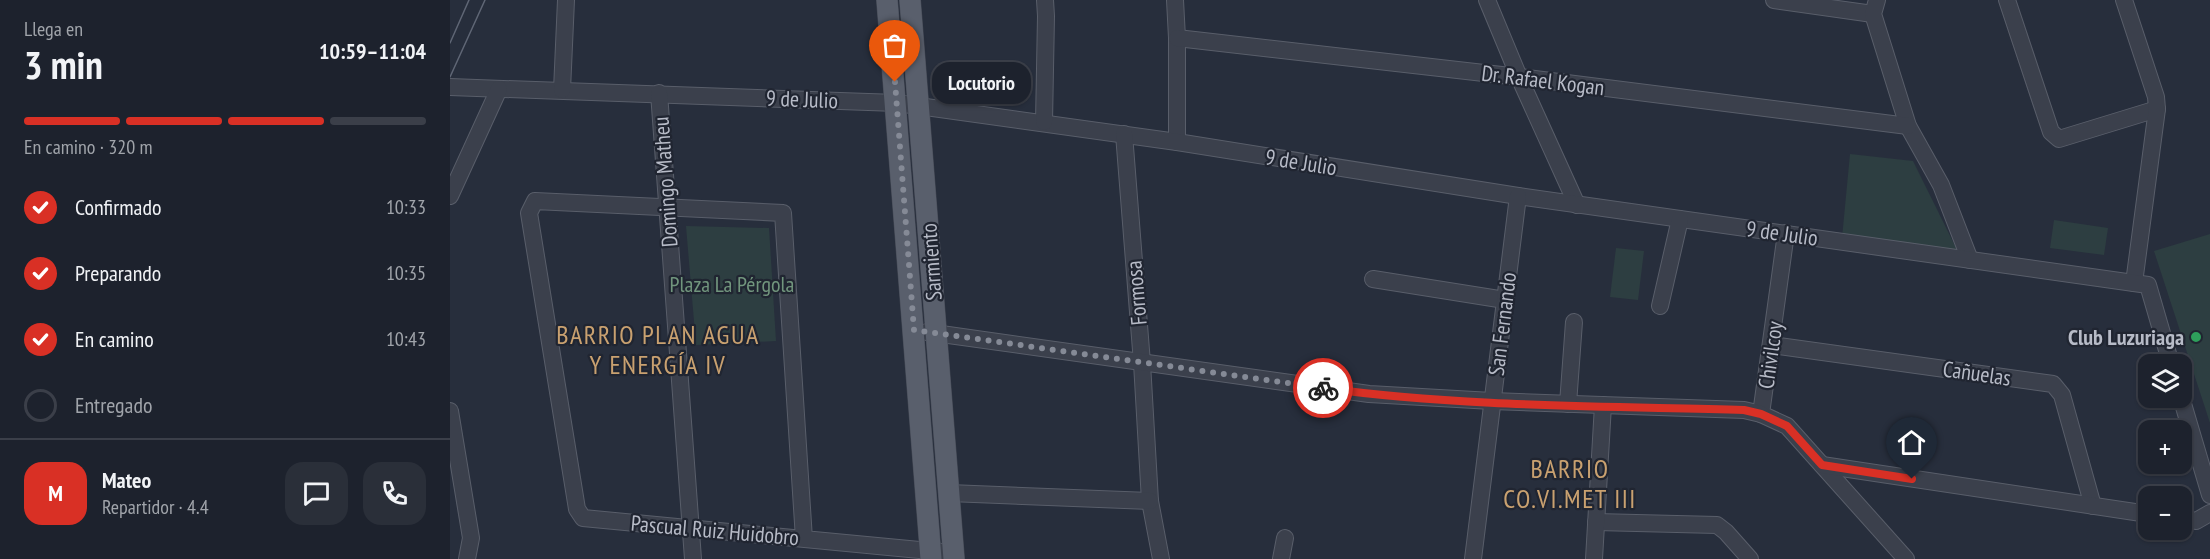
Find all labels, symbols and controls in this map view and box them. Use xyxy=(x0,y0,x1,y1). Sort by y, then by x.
text: Llega en xyxy=(24,16,83,42)
pin xyxy=(869,20,920,82)
icon: bag xyxy=(878,29,911,62)
text: 10:59–11:04 xyxy=(319,37,426,65)
text: 3 min xyxy=(24,39,103,90)
street label: Dr. Rafael Kogan xyxy=(1480,59,1606,101)
callout: Locutorio xyxy=(931,61,1030,103)
text: Locutorio xyxy=(948,70,1015,96)
street label: 9 de Julio xyxy=(765,84,839,114)
street label: Domingo Matheu xyxy=(646,116,684,248)
text: En camino · 320 m xyxy=(24,134,153,160)
street label: 9 de Julio xyxy=(1263,143,1339,181)
icon: check xyxy=(24,191,57,224)
text: Confirmado xyxy=(75,193,161,221)
text: 10:33 xyxy=(386,194,426,220)
street label: 9 de Julio xyxy=(1744,214,1820,252)
street label: Sarmiento xyxy=(914,222,948,302)
icon: check xyxy=(24,257,57,290)
text: Preparando xyxy=(75,259,161,287)
text: 10:35 xyxy=(386,260,426,286)
street label: Formosa xyxy=(1119,260,1153,326)
park label: Plaza La Pérgola xyxy=(670,270,794,298)
street label: San Fernando xyxy=(1482,271,1522,377)
district label: BARRIO PLAN AGUA Y ENERGÍA IV xyxy=(556,318,760,381)
street label: Chivilcoy xyxy=(1751,319,1789,391)
icon: check xyxy=(24,323,57,356)
place label: Club Luzuriaga xyxy=(2068,323,2184,351)
text: En camino xyxy=(75,325,154,353)
text: 10:43 xyxy=(386,326,426,352)
marker: Club Luzuriaga xyxy=(2189,330,2203,344)
street label: Cañuelas xyxy=(1941,354,2013,392)
map controls xyxy=(2138,354,2192,540)
button: layers xyxy=(2138,354,2192,408)
courier xyxy=(1293,358,1353,418)
icon: bike xyxy=(1307,372,1340,405)
text: Entregado xyxy=(75,391,152,419)
pin xyxy=(1886,417,1937,479)
button: + xyxy=(2138,420,2192,474)
icon: home xyxy=(1895,426,1928,459)
district label: BARRIO CO.VI.MET III xyxy=(1503,452,1637,515)
button: chat xyxy=(285,462,348,525)
button: phone xyxy=(363,462,426,525)
text: Mateo xyxy=(102,466,151,494)
text: M xyxy=(48,479,63,507)
button: − xyxy=(2138,486,2192,540)
text: Repartidor · 4.4 xyxy=(102,494,209,520)
street label: Pascual Ruiz Huidobro xyxy=(630,509,800,551)

